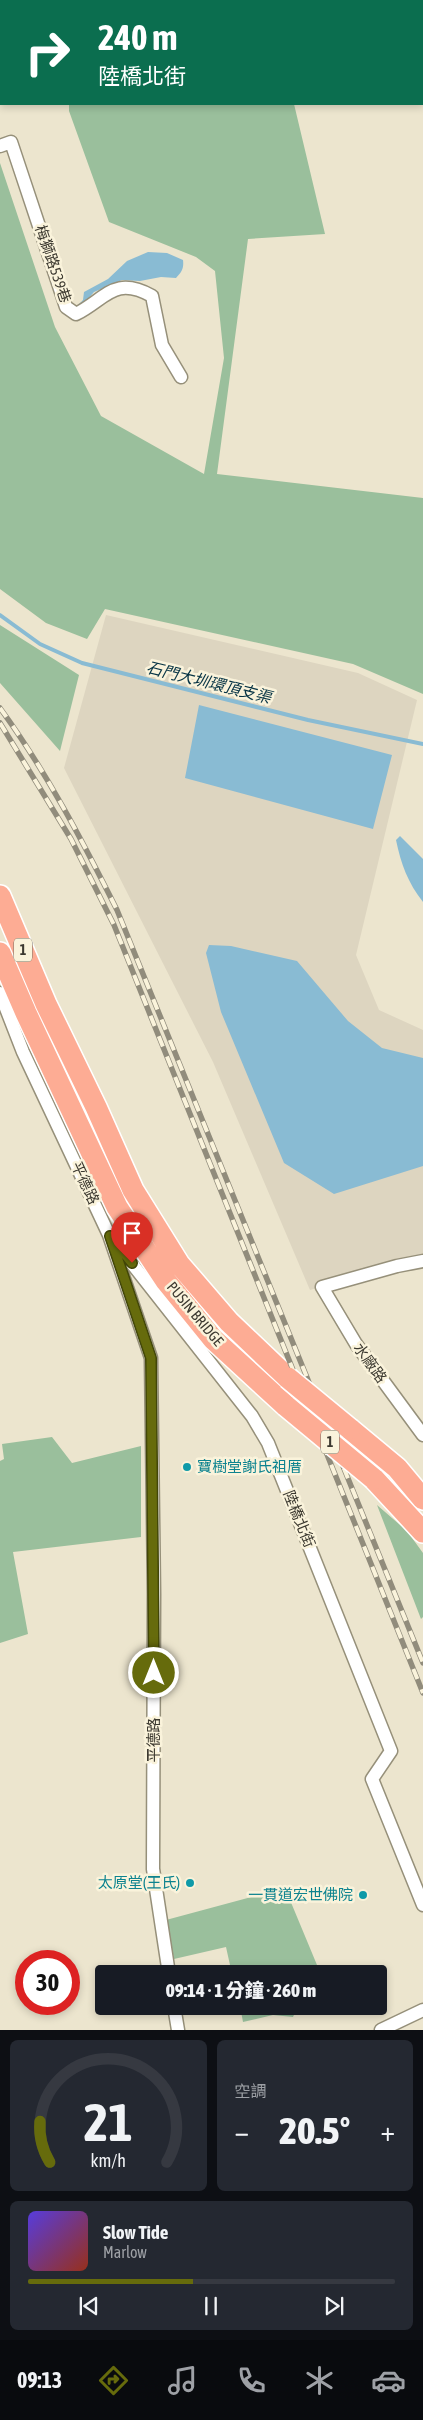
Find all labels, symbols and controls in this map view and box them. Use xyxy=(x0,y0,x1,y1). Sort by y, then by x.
text: 240 m xyxy=(98,17,177,57)
icon: right xyxy=(15,20,80,85)
text: 陸橋北街 xyxy=(98,63,186,89)
street label: 梅獅路539巷 xyxy=(32,223,75,305)
water label: 石門大圳環頂支渠 xyxy=(145,658,275,707)
road number: 1 xyxy=(14,938,32,962)
street label: 平德路 xyxy=(68,1159,103,1207)
pin xyxy=(111,1212,153,1263)
icon: arrive xyxy=(118,1219,146,1247)
street label: PUSIN BRIDGE xyxy=(164,1278,227,1350)
street label: 水廠路 xyxy=(350,1340,391,1386)
road number: 1 xyxy=(321,1430,339,1454)
place label: 寶樹堂謝氏祖厝 xyxy=(197,1458,302,1475)
marker: 寶樹堂謝氏祖厝 xyxy=(181,1461,193,1473)
street label: 陸橋北街 xyxy=(280,1488,319,1550)
position arrow xyxy=(127,1646,179,1698)
street label: 平德路 xyxy=(145,1717,162,1763)
place label: 太原堂(王氏) xyxy=(98,1874,180,1891)
marker: 太原堂(王氏) xyxy=(184,1877,196,1889)
place label: 一貫道宏世佛院 xyxy=(248,1886,353,1903)
marker: 一貫道宏世佛院 xyxy=(357,1889,369,1901)
speed limit sign: 30 xyxy=(15,1950,80,2015)
text: 09:14 · 1 分鐘 · 260 m xyxy=(166,1979,316,2001)
text: 空調 xyxy=(235,2082,267,2100)
text: 21 xyxy=(84,2092,133,2152)
text: 20.5° xyxy=(279,2109,350,2152)
text: − xyxy=(235,2115,249,2147)
text: + xyxy=(380,2115,395,2147)
text: km/h xyxy=(91,2150,126,2171)
text: Slow Tide xyxy=(103,2221,168,2243)
text: Marlow xyxy=(103,2243,147,2261)
icon: previous xyxy=(75,2292,103,2320)
icon: pause xyxy=(197,2292,225,2320)
icon: next xyxy=(320,2292,348,2320)
icon: directions xyxy=(96,2363,131,2398)
icon: music xyxy=(165,2363,200,2398)
icon: phone xyxy=(234,2363,269,2398)
icon: climate xyxy=(302,2363,337,2398)
icon: car xyxy=(371,2363,406,2398)
text: 09:13 xyxy=(17,2367,62,2393)

